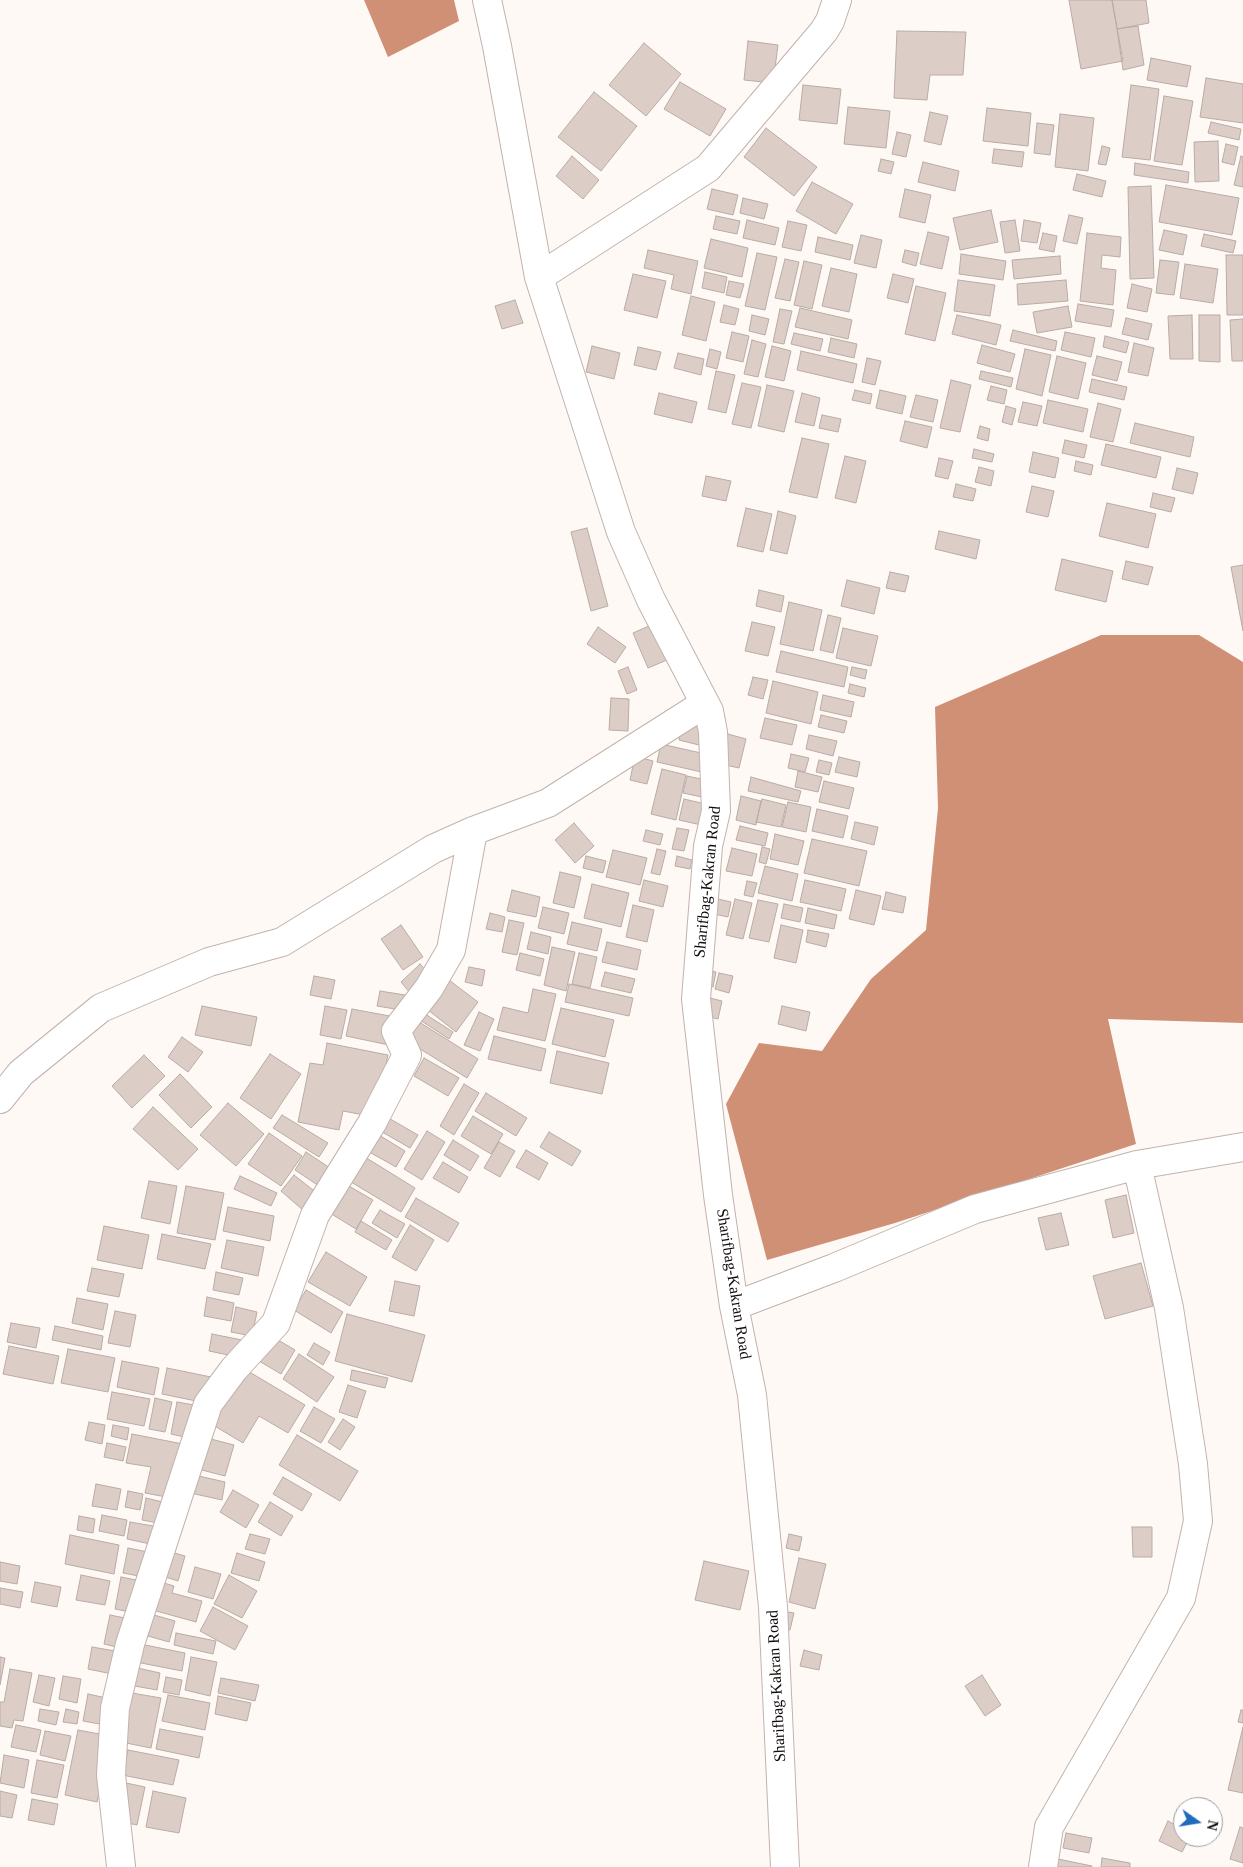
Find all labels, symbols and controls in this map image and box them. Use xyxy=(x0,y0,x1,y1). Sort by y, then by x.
street label: Sharifbag-Kakran Road xyxy=(690,805,726,959)
street label: Sharifbag-Kakran Road xyxy=(712,1207,754,1361)
street label: Sharifbag-Kakran Road xyxy=(763,1609,791,1763)
north arrow xyxy=(1173,1797,1223,1847)
text: N xyxy=(1204,1819,1221,1832)

